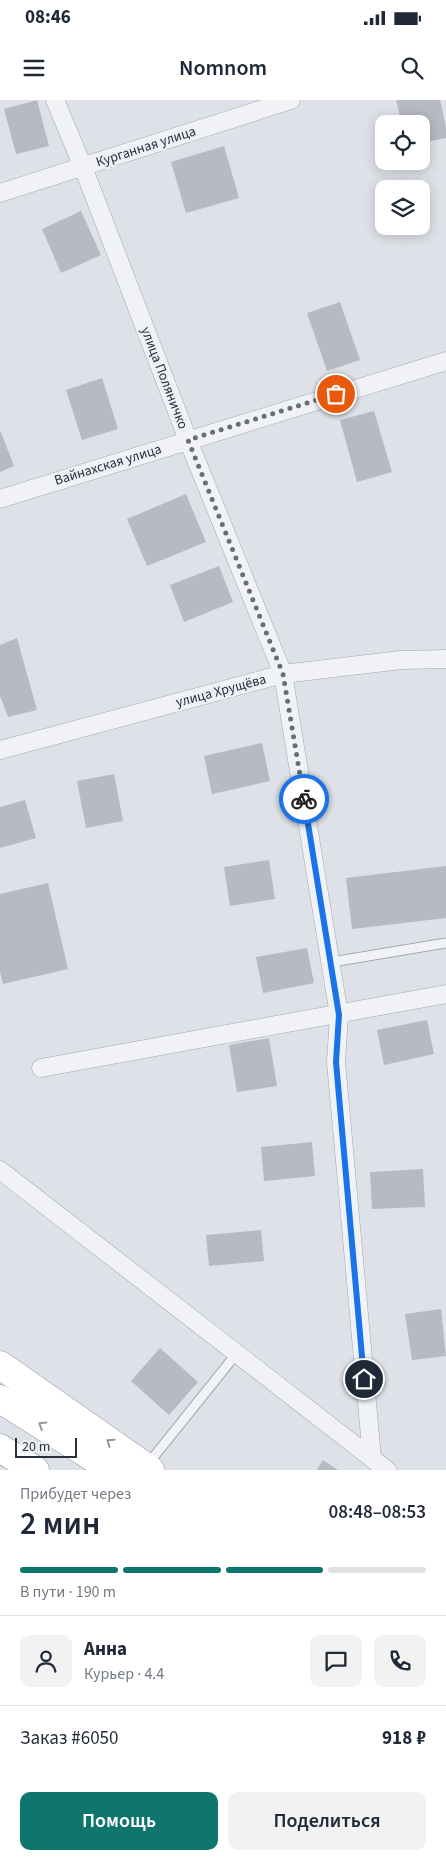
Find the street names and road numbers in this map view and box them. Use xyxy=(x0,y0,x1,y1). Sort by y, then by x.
street label: Курганная улица xyxy=(93,121,199,173)
street label: улица Поляничко xyxy=(135,324,193,432)
street label: Вайнахская улица xyxy=(52,439,164,491)
street label: улица Хрущёва xyxy=(174,669,268,713)

